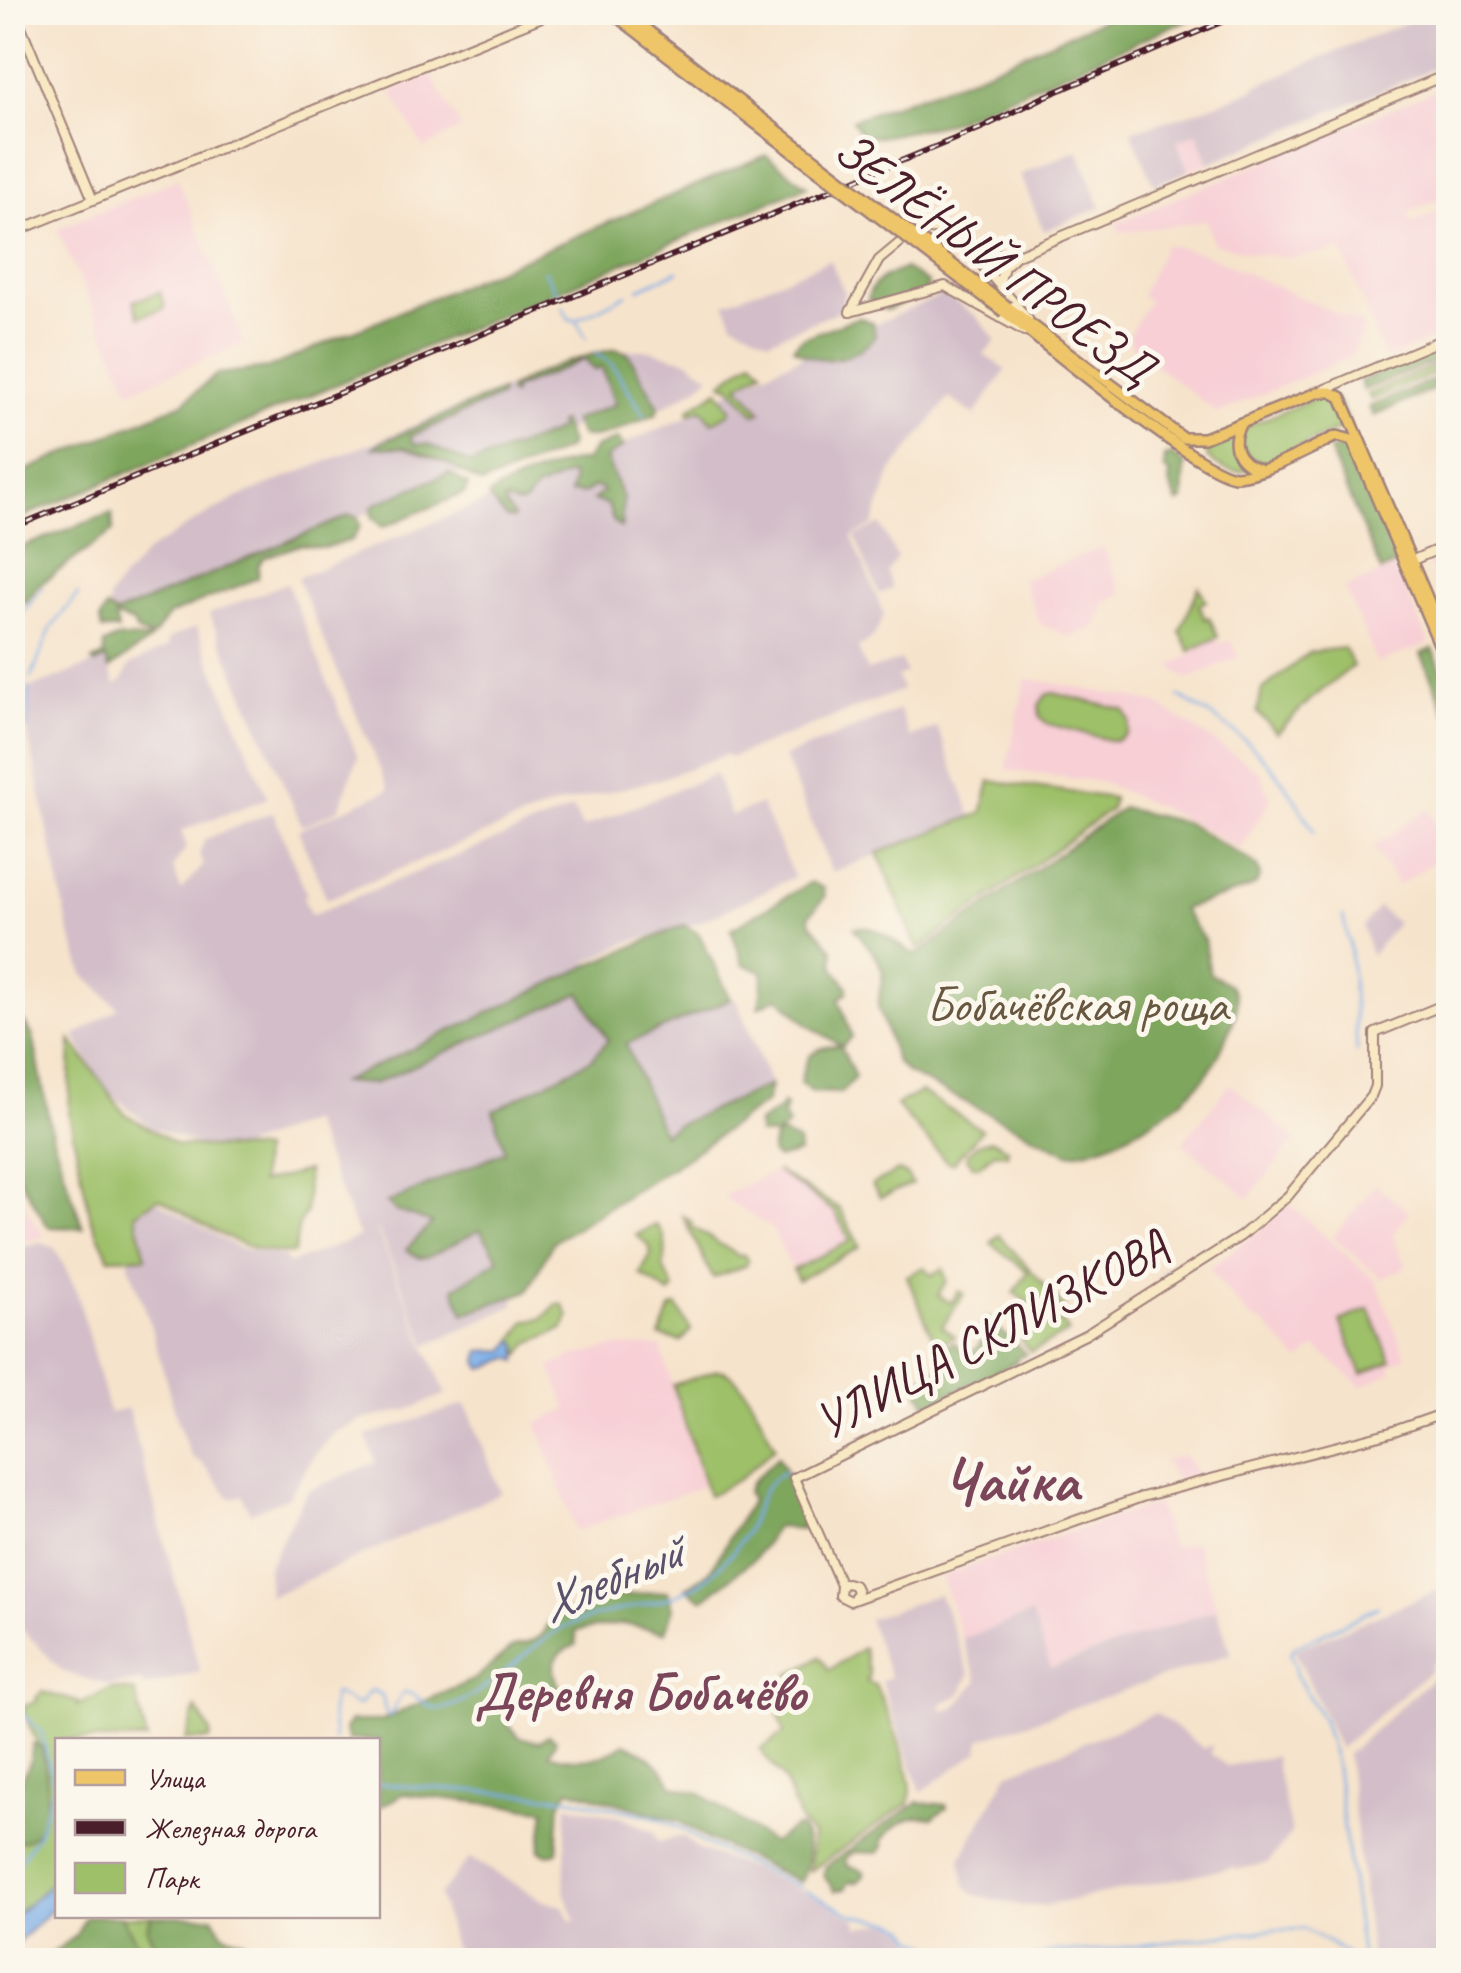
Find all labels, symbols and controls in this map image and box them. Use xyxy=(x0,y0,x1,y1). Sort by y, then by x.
street label: ЗЕЛЁНЫЙ ПРОЕЗД xyxy=(822,118,1169,401)
park label: Бобачёвская роща xyxy=(926,973,1231,1036)
street label: УЛИЦА СКЛИЗКОВА xyxy=(804,1214,1179,1453)
district label: Чайка xyxy=(942,1443,1082,1519)
water label: Хлебный xyxy=(530,1515,700,1637)
district label: Деревня Бобачёво xyxy=(475,1660,808,1726)
legend xyxy=(55,1738,380,1918)
text: Улица xyxy=(145,1759,206,1797)
text: Железная дорога xyxy=(145,1809,318,1847)
text: Парк xyxy=(145,1859,201,1897)

